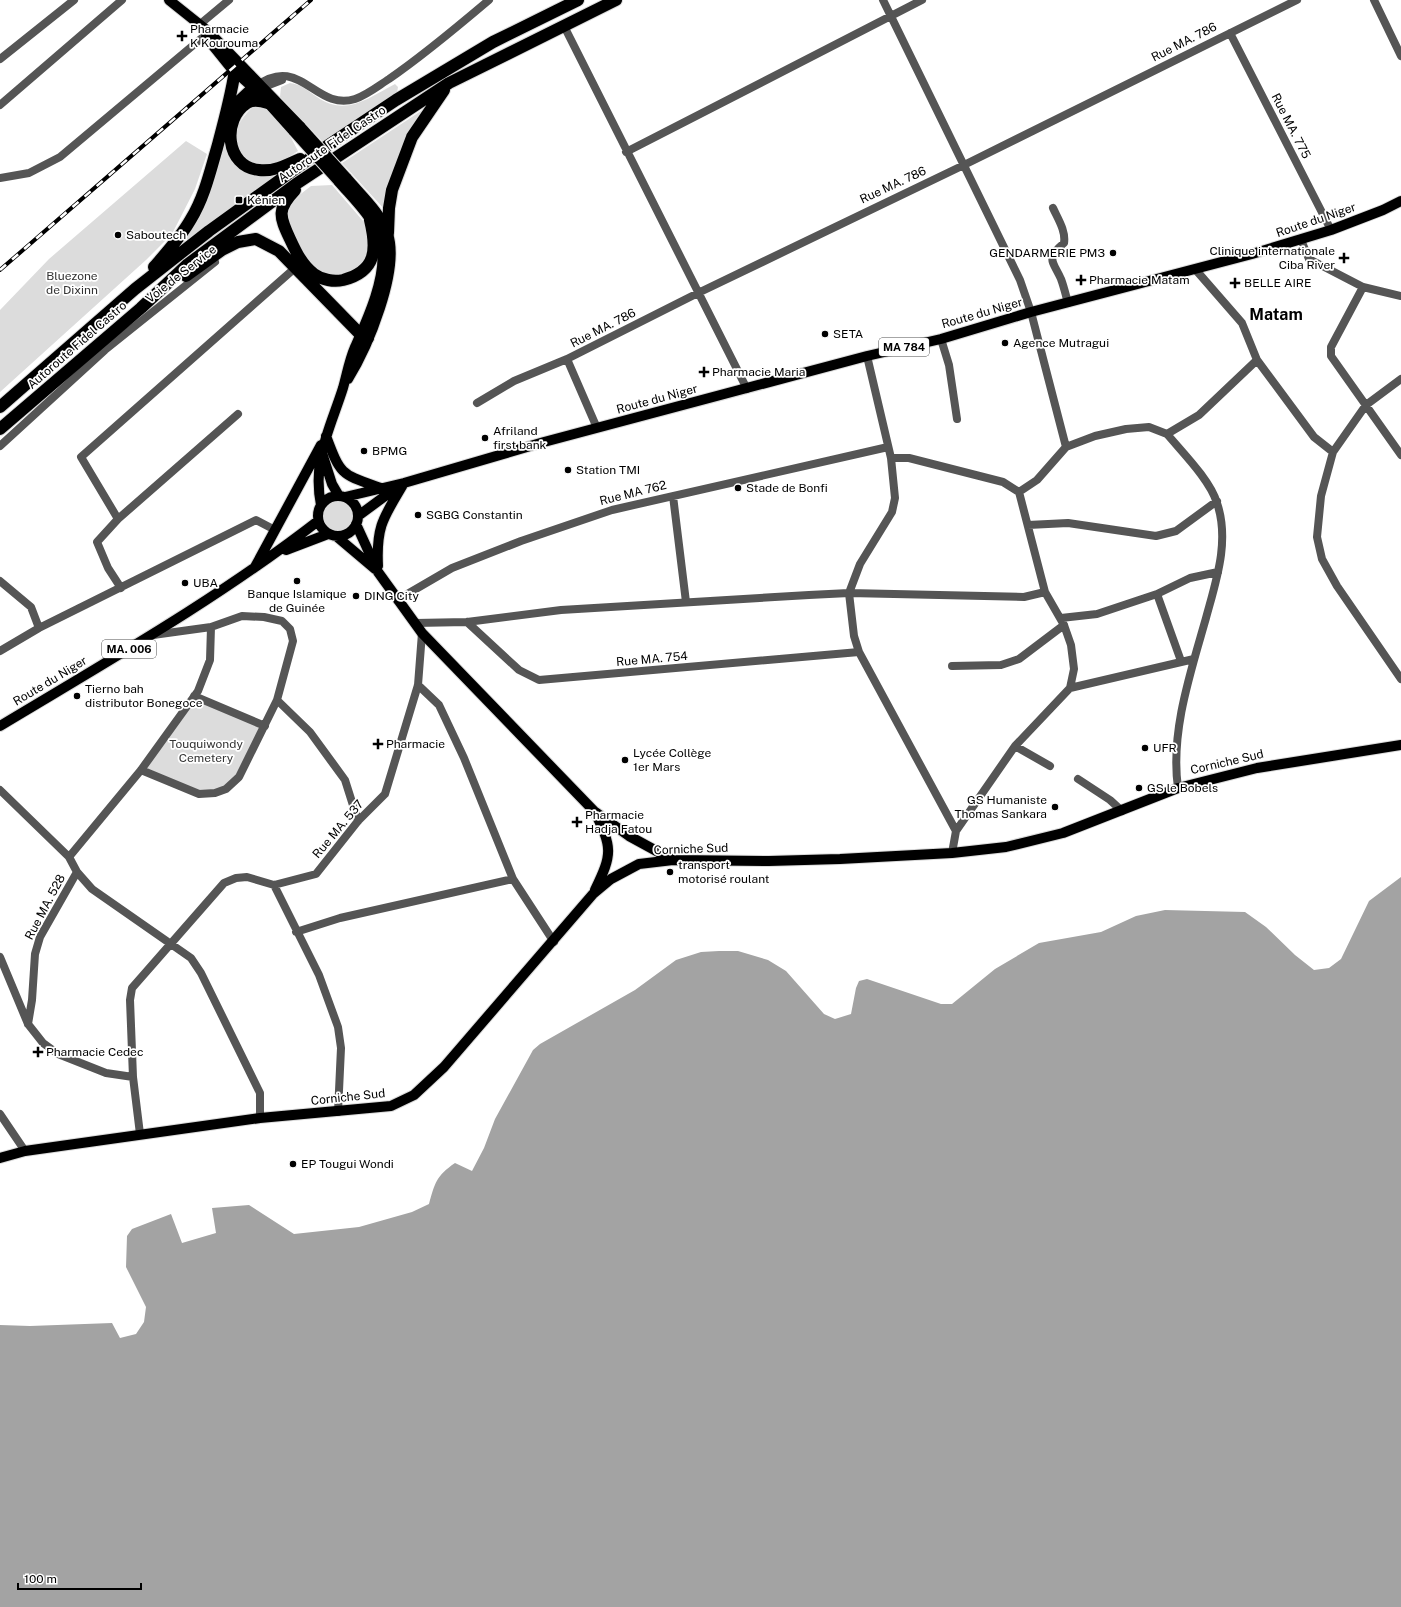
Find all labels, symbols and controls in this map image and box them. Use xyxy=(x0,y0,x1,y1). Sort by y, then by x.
street label: Rue MA. 786 xyxy=(1149,20,1219,64)
place label: Pharmacie K Kourouma xyxy=(190,22,258,50)
marker: Pharmacie K Kourouma xyxy=(177,31,187,41)
street label: Rue MA. 775 xyxy=(1269,91,1314,161)
street label: Autoroute Fidel Castro xyxy=(276,103,389,185)
street label: Rue MA. 786 xyxy=(858,164,928,206)
place label: Kénien xyxy=(247,193,285,207)
marker: Kénien xyxy=(234,195,244,205)
street label: Route du Niger xyxy=(1274,200,1358,240)
place label: Saboutech xyxy=(126,228,186,242)
marker: Saboutech xyxy=(113,230,123,240)
street label: Voie de Service xyxy=(143,242,219,306)
place label: Clinique internationale Ciba River xyxy=(1209,244,1335,272)
place label: GENDARMERIE PM3 xyxy=(989,246,1105,260)
marker: GENDARMERIE PM3 xyxy=(1108,248,1118,258)
marker: Clinique internationale Ciba River xyxy=(1338,252,1350,264)
park label: Bluezone de Dixinn xyxy=(46,269,98,297)
place label: Pharmacie Matam xyxy=(1089,273,1190,287)
marker: Pharmacie Matam xyxy=(1076,275,1086,285)
place label: BELLE AIRE xyxy=(1244,276,1311,290)
marker: BELLE AIRE xyxy=(1229,277,1241,289)
street label: Route du Niger xyxy=(940,295,1024,331)
street label: Autoroute Fidel Castro xyxy=(25,298,129,392)
district label: Matam xyxy=(1249,305,1303,324)
street label: Rue MA. 786 xyxy=(568,306,638,350)
place label: SETA xyxy=(833,327,864,341)
marker: SETA xyxy=(820,329,830,339)
place label: Agence Mutragui xyxy=(1013,336,1109,350)
road number: MA 784 xyxy=(879,338,929,356)
marker: Agence Mutragui xyxy=(1000,338,1010,348)
place label: Pharmacie Maria xyxy=(712,365,805,379)
marker: Pharmacie Maria xyxy=(699,367,709,377)
street label: Route du Niger xyxy=(615,381,699,417)
place label: Afriland first bank xyxy=(493,424,547,452)
marker: Afriland first bank xyxy=(480,433,490,443)
place label: BPMG xyxy=(372,444,407,458)
marker: BPMG xyxy=(359,446,369,456)
place label: Station TMI xyxy=(576,463,640,477)
marker: Station TMI xyxy=(563,465,573,475)
street label: Rue MA 762 xyxy=(598,478,668,508)
place label: Stade de Bonfi xyxy=(746,481,828,495)
marker: Stade de Bonfi xyxy=(733,483,743,493)
place label: SGBG Constantin xyxy=(426,508,523,522)
marker: SGBG Constantin xyxy=(413,510,423,520)
place label: UBA xyxy=(193,576,218,590)
marker: Banque Islamique de Guinée xyxy=(292,576,302,586)
marker: UBA xyxy=(180,578,190,588)
place label: Banque Islamique de Guinée xyxy=(247,587,347,615)
place label: DING City xyxy=(364,589,419,603)
marker: DING City xyxy=(351,591,361,601)
road number: MA. 006 xyxy=(102,640,156,658)
street label: Rue MA. 754 xyxy=(616,649,689,669)
street label: Route du Niger xyxy=(11,653,90,708)
place label: Tierno bah distributor Bonegoce xyxy=(85,682,203,710)
marker: Tierno bah distributor Bonegoce xyxy=(72,691,82,701)
park label: Touquiwondy Cemetery xyxy=(169,737,243,765)
place label: Pharmacie xyxy=(386,737,445,751)
marker: Pharmacie xyxy=(373,739,383,749)
place label: UFR xyxy=(1153,741,1177,755)
marker: UFR xyxy=(1140,743,1150,753)
place label: Lycée Collège 1er Mars xyxy=(633,746,712,774)
street label: Corniche Sud xyxy=(1189,747,1265,777)
marker: Lycée Collège 1er Mars xyxy=(620,755,630,765)
place label: GS le Bobels xyxy=(1147,781,1218,795)
marker: GS le Bobels xyxy=(1134,783,1144,793)
place label: GS Humaniste Thomas Sankara xyxy=(954,793,1047,821)
street label: Rue MA. 537 xyxy=(310,797,366,861)
marker: GS Humaniste Thomas Sankara xyxy=(1050,802,1060,812)
place label: Pharmacie Hadja Fatou xyxy=(585,808,652,836)
marker: Pharmacie Hadja Fatou xyxy=(572,817,582,827)
street label: Corniche Sud xyxy=(653,841,729,857)
place label: transport motorisé roulant xyxy=(678,858,770,886)
marker: transport motorisé roulant xyxy=(665,867,675,877)
street label: Rue MA. 528 xyxy=(22,872,68,942)
place label: Pharmacie Cedec xyxy=(46,1045,143,1059)
marker: Pharmacie Cedec xyxy=(33,1047,43,1057)
street label: Corniche Sud xyxy=(310,1086,386,1108)
place label: EP Tougui Wondi xyxy=(301,1157,394,1171)
marker: EP Tougui Wondi xyxy=(288,1159,298,1169)
scale bar xyxy=(18,1565,141,1591)
text: 100 m xyxy=(24,1572,57,1586)

